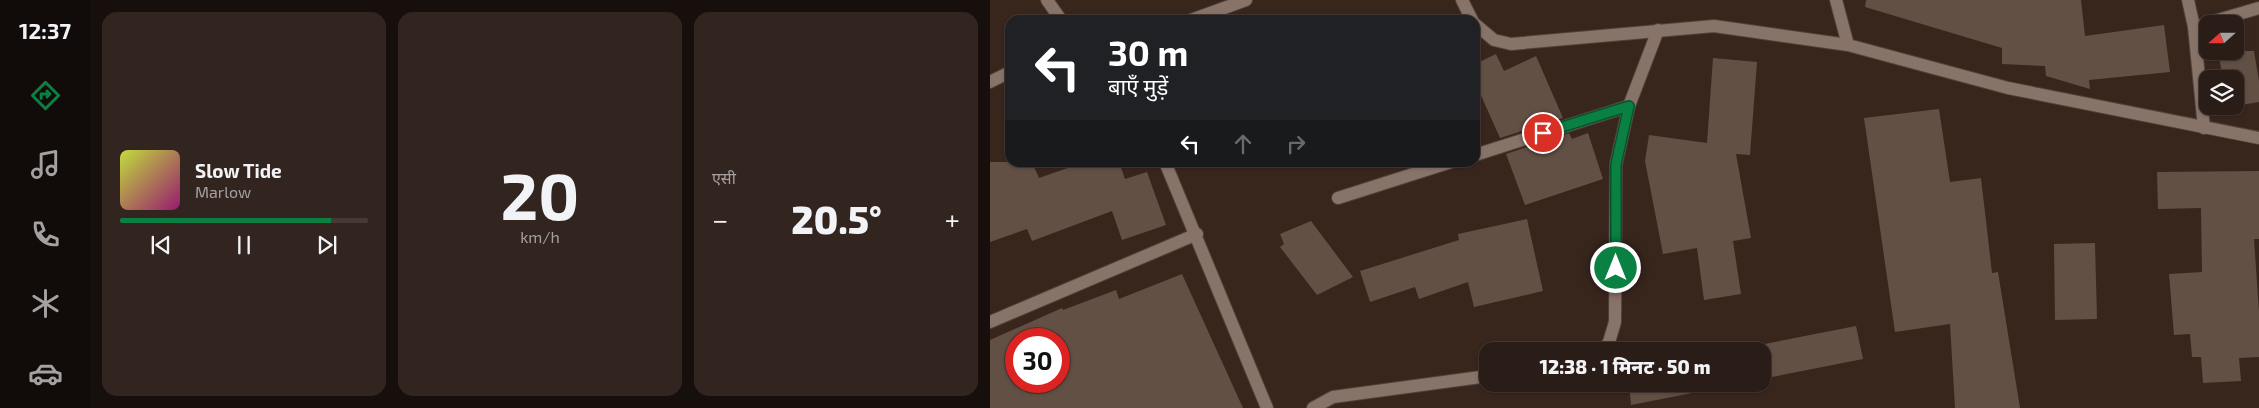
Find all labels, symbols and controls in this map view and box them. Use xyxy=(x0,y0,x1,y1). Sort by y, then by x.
north arrow xyxy=(2199,15,2244,60)
map controls xyxy=(2199,15,2244,115)
text: 12:37 xyxy=(19,17,71,43)
text: 30 m xyxy=(1108,31,1188,73)
icon: left xyxy=(1025,35,1090,100)
button: layers xyxy=(2199,70,2244,115)
text: बाएँ मुड़ें xyxy=(1108,73,1168,99)
icon: directions xyxy=(28,78,63,113)
pin xyxy=(1522,112,1564,154)
icon: arrive xyxy=(1529,119,1557,147)
icon: left xyxy=(1176,130,1204,158)
icon: ahead xyxy=(1229,130,1257,158)
icon: right xyxy=(1282,130,1310,158)
icon: music xyxy=(28,147,63,182)
text: 20 xyxy=(501,155,579,233)
text: Slow Tide xyxy=(195,159,282,182)
text: एसी xyxy=(712,168,736,187)
text: Marlow xyxy=(195,182,251,201)
text: 20.5° xyxy=(791,196,882,242)
text: − xyxy=(712,202,728,236)
text: + xyxy=(945,202,960,236)
icon: phone xyxy=(28,217,63,252)
text: km/h xyxy=(520,227,560,246)
icon: previous xyxy=(147,231,175,259)
icon: pause xyxy=(230,231,258,259)
icon: next xyxy=(313,231,341,259)
position arrow xyxy=(1589,241,1641,293)
icon: climate xyxy=(28,286,63,321)
speed limit sign: 30 xyxy=(1005,328,1070,393)
text: 12:38 · 1 मिनट · 50 m xyxy=(1539,355,1711,378)
icon: car xyxy=(28,356,63,391)

